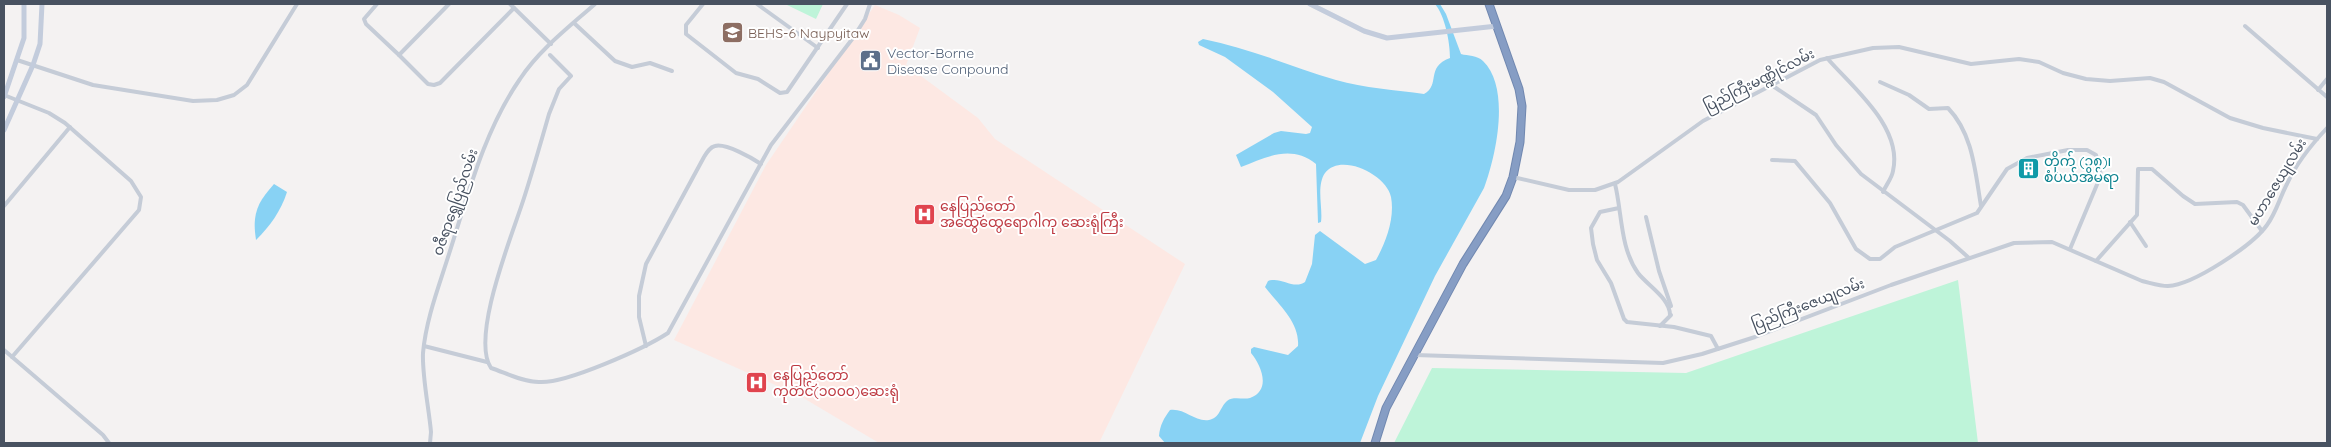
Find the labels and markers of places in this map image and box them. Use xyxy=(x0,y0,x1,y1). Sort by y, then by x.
school or university icon: BEHS-6 Naypyitaw xyxy=(720,21,744,45)
place label: BEHS-6 Naypyitaw xyxy=(748,24,870,42)
place label: Vector-Borne Disease Conpound xyxy=(887,44,1009,78)
public building icon: Vector-Borne Disease Conpound xyxy=(859,49,883,73)
place label: တိုက် (၁၈)၊ စံပယ်အိမ်ရာ xyxy=(2044,151,2119,189)
building icon: တိုက် (၁၈)၊ စံပယ်အိမ်ရာ xyxy=(2016,157,2040,181)
place label: နေပြည်တော် အထွေထွေရောဂါကု ဆေးရုံကြီး xyxy=(940,196,1124,234)
hospital icon: နေပြည်တော် အထွေထွေရောဂါကု ဆေးရုံကြီး xyxy=(912,202,936,226)
place label: နေပြည်တော် ကုတင်(၁၀၀၀)ဆေးရုံ xyxy=(773,365,899,403)
hospital icon: နေပြည်တော် ကုတင်(၁၀၀၀)ဆေးရုံ xyxy=(745,371,769,395)

